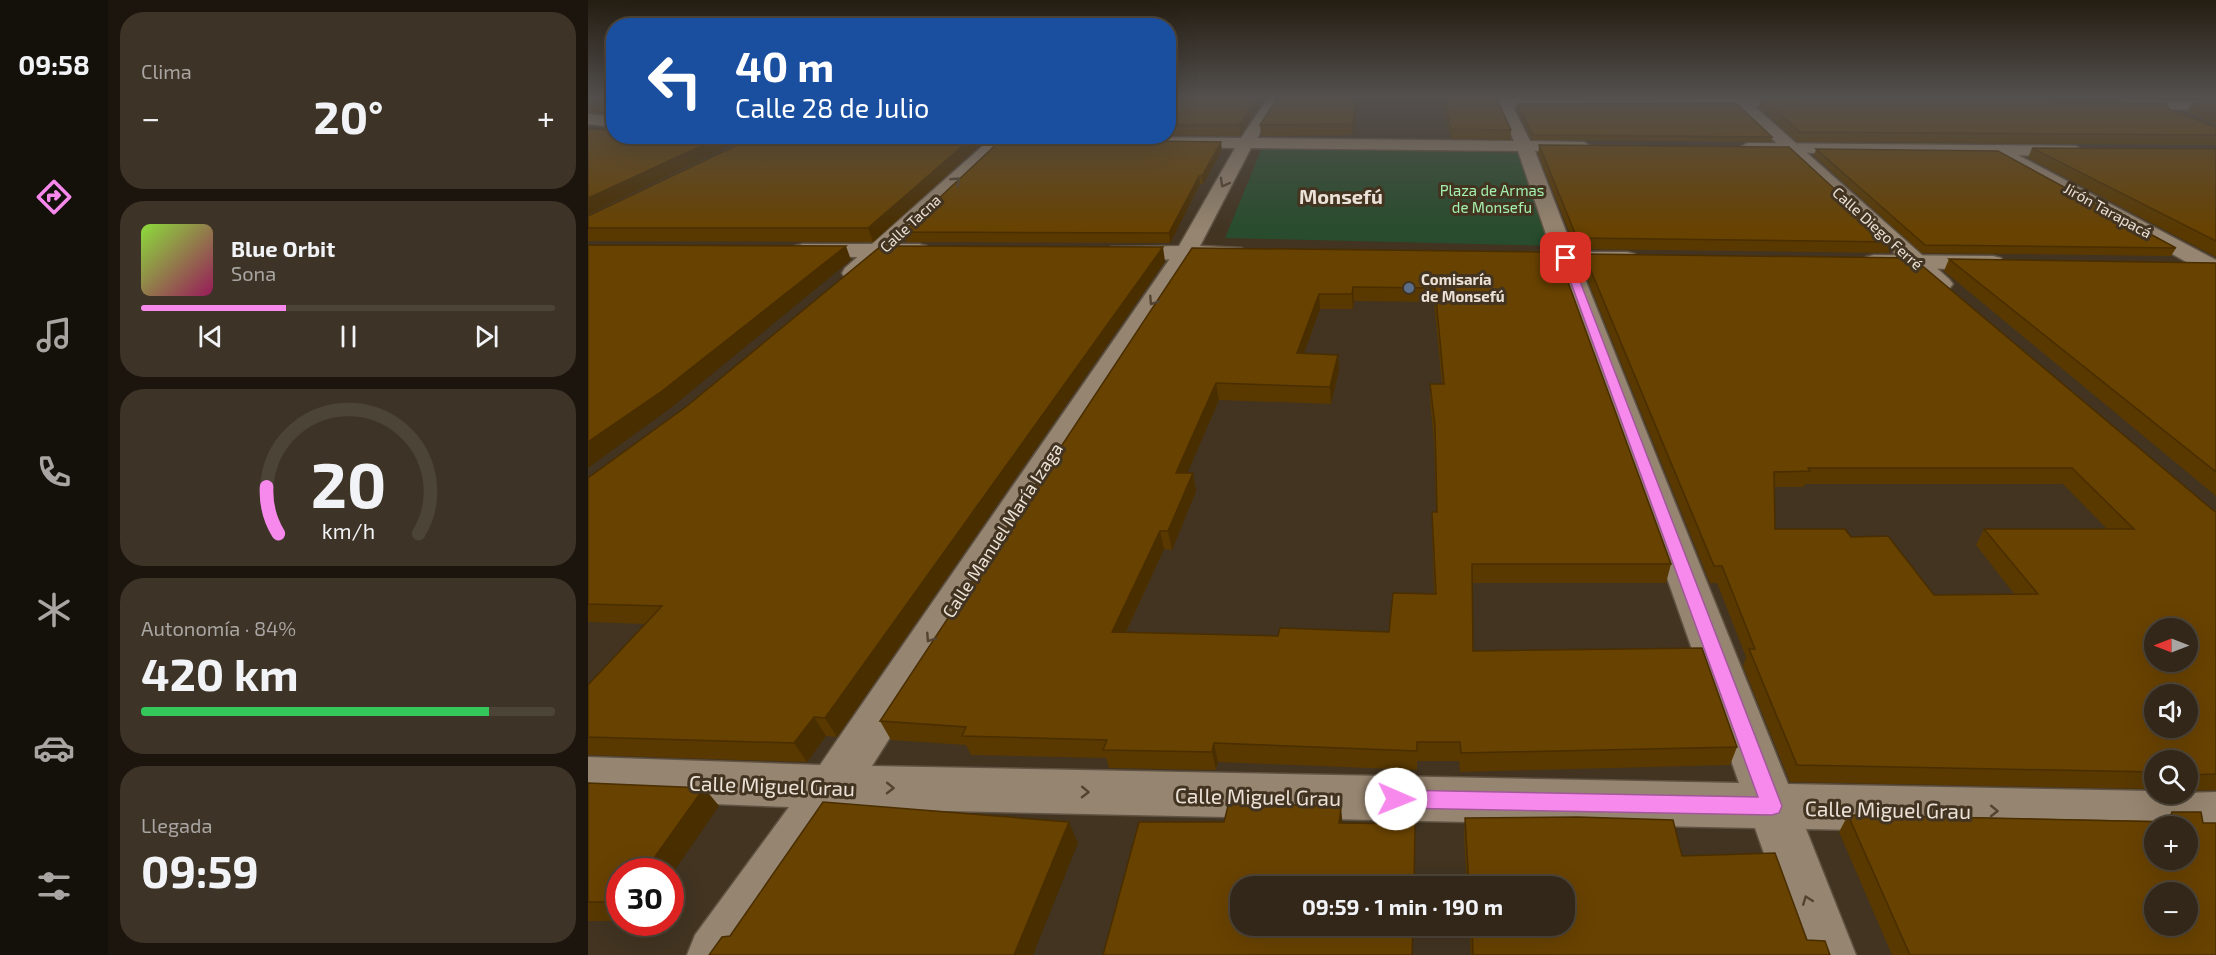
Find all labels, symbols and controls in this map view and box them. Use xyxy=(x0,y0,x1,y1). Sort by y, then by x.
text: 40 m xyxy=(735,40,834,90)
icon: left xyxy=(636,42,714,120)
text: 09:58 xyxy=(18,48,90,80)
text: Clima xyxy=(141,59,192,83)
text: 20° xyxy=(314,89,384,143)
text: Calle 28 de Julio xyxy=(735,91,929,123)
text: − xyxy=(141,97,160,137)
text: + xyxy=(537,97,555,137)
icon: directions xyxy=(33,176,75,218)
one-way arrow xyxy=(949,177,959,188)
one-way arrow xyxy=(1220,177,1231,187)
street label: Jirón Tarapacá xyxy=(2061,179,2155,241)
park label: Plaza de Armas de Monsefu xyxy=(1440,181,1544,216)
street label: Calle Diego Ferré xyxy=(1829,183,1927,273)
district label: Monsefú xyxy=(1299,184,1383,208)
street label: Calle Tacna xyxy=(876,190,944,256)
pin xyxy=(1540,232,1591,283)
text: Blue Orbit xyxy=(231,235,335,261)
icon: arrive xyxy=(1549,241,1582,274)
text: Sona xyxy=(231,261,276,285)
place label: Comisaría de Monsefú xyxy=(1421,270,1505,305)
marker: Comisaría de Monsefú xyxy=(1402,281,1416,295)
one-way arrow xyxy=(1150,294,1161,305)
icon: music xyxy=(33,314,75,356)
icon: previous xyxy=(194,320,227,353)
icon: pause xyxy=(332,320,365,353)
icon: next xyxy=(470,320,503,353)
street label: Calle Manuel María Izaga xyxy=(937,438,1067,622)
text: 20 xyxy=(310,447,386,522)
icon: phone xyxy=(33,451,75,493)
text: km/h xyxy=(321,519,375,544)
icon: climate xyxy=(33,589,75,631)
text: Autonomía · 84% xyxy=(141,616,296,640)
north arrow xyxy=(2144,618,2198,672)
map controls xyxy=(2144,618,2198,936)
one-way arrow xyxy=(926,632,937,643)
text: 420 km xyxy=(141,646,299,700)
button: sound xyxy=(2144,684,2198,738)
icon: car xyxy=(33,727,75,769)
button: search xyxy=(2144,750,2198,804)
position arrow xyxy=(1364,767,1428,831)
street label: Calle Miguel Grau xyxy=(689,770,855,800)
one-way arrow xyxy=(886,782,895,795)
street label: Calle Miguel Grau xyxy=(1175,782,1341,810)
one-way arrow xyxy=(1081,786,1090,798)
street label: Calle Miguel Grau xyxy=(1805,795,1971,823)
one-way arrow xyxy=(1989,805,1998,817)
text: Llegada xyxy=(141,813,212,837)
button: + xyxy=(2144,816,2198,870)
text: 09:59 xyxy=(141,843,259,897)
speed limit sign: 30 xyxy=(606,858,684,936)
icon: filters xyxy=(33,865,75,907)
button: − xyxy=(2144,882,2198,936)
text: 09:59 · 1 min · 190 m xyxy=(1302,893,1503,919)
one-way arrow xyxy=(1802,895,1814,906)

